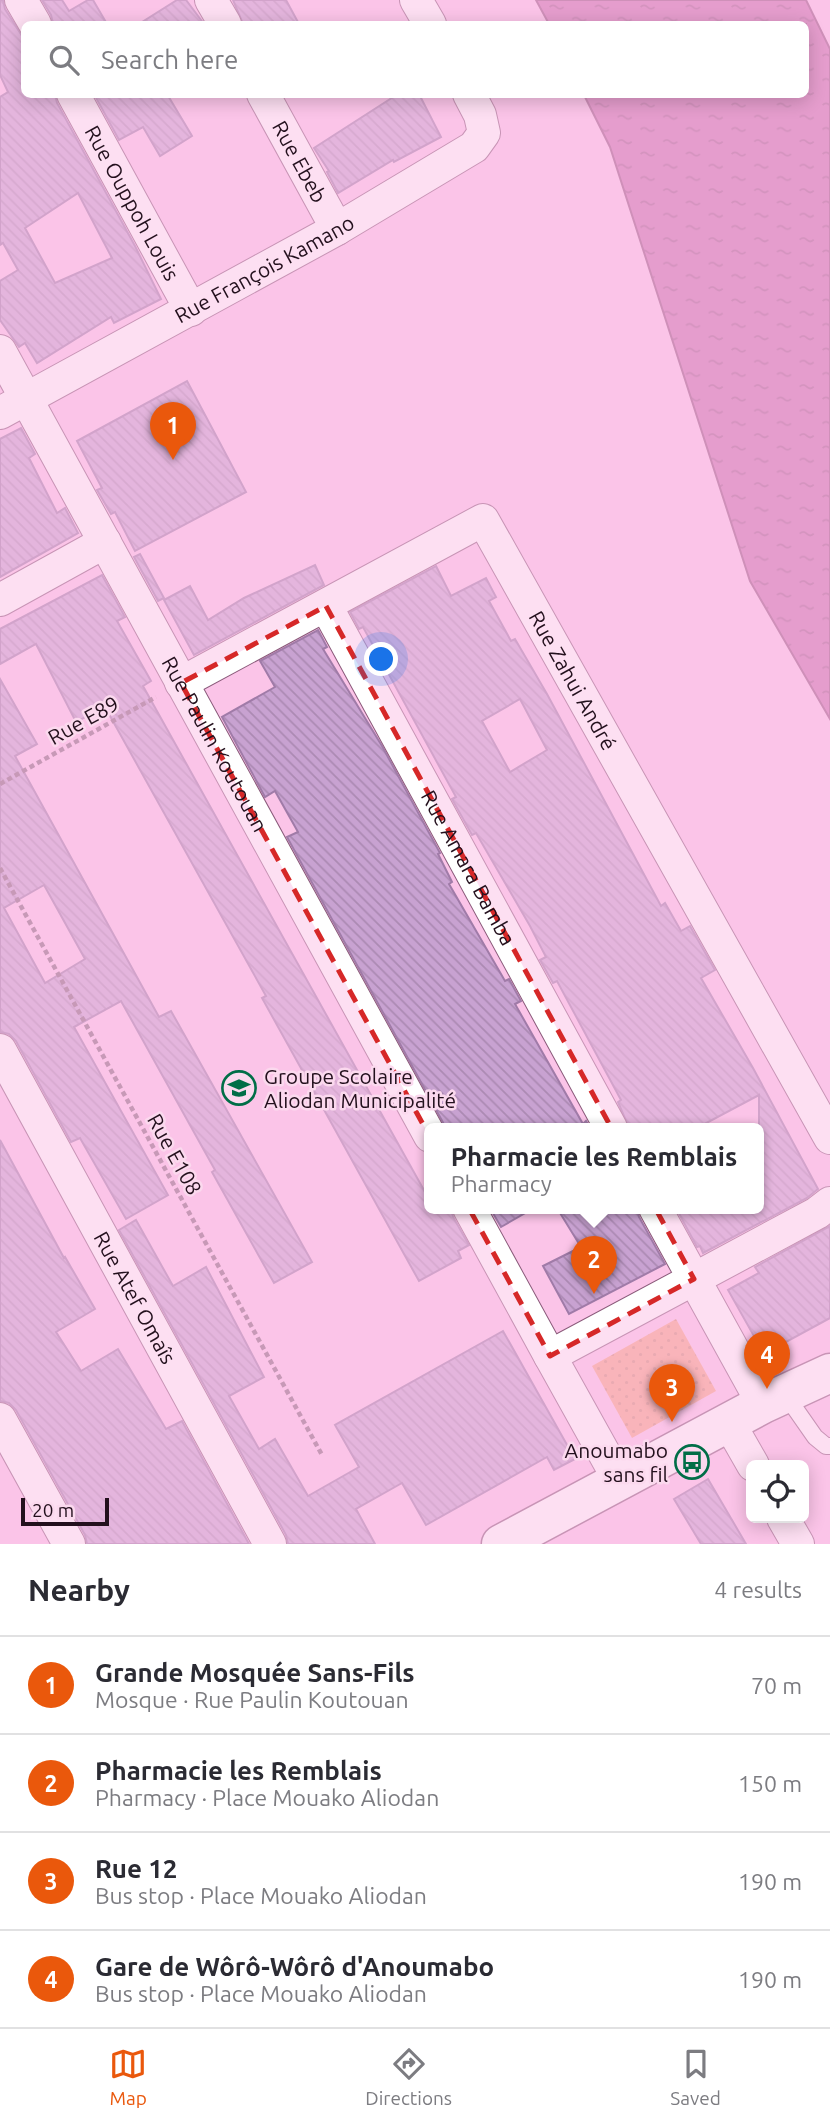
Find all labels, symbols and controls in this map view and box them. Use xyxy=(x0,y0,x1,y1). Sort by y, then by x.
search box xyxy=(21,21,809,98)
icon: search xyxy=(45,41,83,79)
text: Search here xyxy=(101,45,238,74)
street label: Rue Ebeb xyxy=(268,117,332,207)
street label: Rue Ouppoh Louis xyxy=(81,121,184,284)
street label: Rue François Kamano xyxy=(170,210,358,327)
pin: 1 xyxy=(150,402,196,460)
street label: Rue Zahui André xyxy=(524,607,622,754)
your location xyxy=(364,642,398,676)
street label: Rue Paulin Koutouan xyxy=(158,652,273,836)
street label: Rue E89 xyxy=(44,691,122,749)
street label: Rue Amara Bamba xyxy=(417,786,521,949)
place label: Groupe Scolaire Aliodan Municipalité xyxy=(264,1064,456,1112)
school or university icon: Groupe Scolaire Aliodan Municipalité xyxy=(220,1069,258,1107)
street label: Rue E108 xyxy=(143,1109,207,1199)
popup xyxy=(424,1123,764,1214)
text: Pharmacie les Remblais xyxy=(451,1142,737,1171)
text: Pharmacy xyxy=(451,1171,552,1196)
street label: Rue Atef Omaîs xyxy=(89,1227,181,1368)
pin: 2 xyxy=(571,1236,617,1294)
pin: 4 xyxy=(744,1331,790,1389)
pin: 3 xyxy=(649,1364,695,1422)
place label: Anoumabo sans fil xyxy=(565,1438,668,1486)
bus stop icon: Anoumabo sans fil xyxy=(673,1443,711,1481)
map controls xyxy=(746,1460,809,1523)
button: locate xyxy=(746,1460,809,1523)
scale bar xyxy=(21,1495,108,1527)
text: 20 m xyxy=(32,1499,74,1521)
text: Nearby xyxy=(28,1573,130,1607)
text: 4 results xyxy=(714,1577,802,1602)
text: Grande Mosquée Sans-Fils xyxy=(95,1658,415,1687)
text: 1 xyxy=(45,1673,57,1698)
text: 70 m xyxy=(751,1673,802,1698)
text: Mosque · Rue Paulin Koutouan xyxy=(95,1687,409,1712)
text: Pharmacie les Remblais xyxy=(95,1756,382,1785)
text: 2 xyxy=(45,1771,57,1796)
text: 150 m xyxy=(738,1771,802,1796)
text: Pharmacy · Place Mouako Aliodan xyxy=(95,1785,439,1810)
text: Rue 12 xyxy=(95,1854,178,1883)
text: 3 xyxy=(45,1869,57,1894)
text: 190 m xyxy=(738,1869,802,1894)
text: Bus stop · Place Mouako Aliodan xyxy=(95,1883,427,1908)
text: Gare de Wôrô-Wôrô d'Anoumabo xyxy=(95,1952,494,1981)
text: 4 xyxy=(45,1967,57,1992)
text: 190 m xyxy=(738,1967,802,1992)
text: Bus stop · Place Mouako Aliodan xyxy=(95,1981,427,2006)
tab: Map xyxy=(109,2045,147,2109)
tab: Directions xyxy=(365,2045,452,2109)
tab: Saved xyxy=(670,2045,721,2109)

